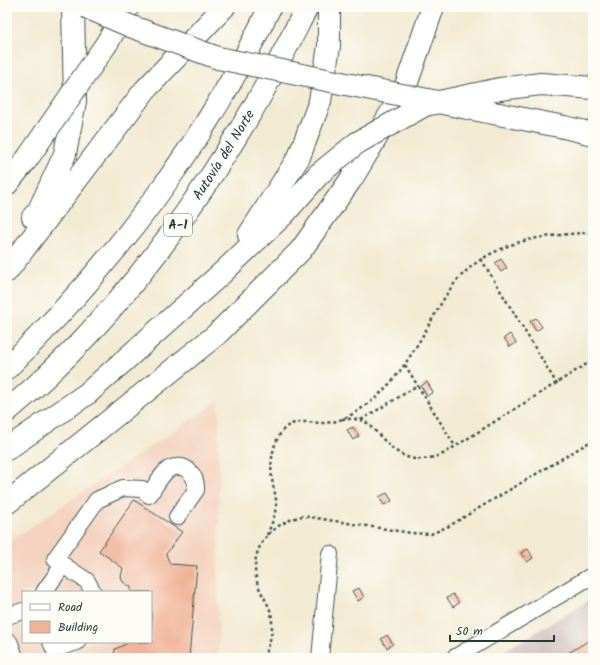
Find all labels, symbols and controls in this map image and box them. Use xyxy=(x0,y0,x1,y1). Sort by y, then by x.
street label: Autovía del Norte xyxy=(187,105,261,205)
road number: A-1 xyxy=(164,214,192,236)
legend xyxy=(22,591,152,643)
text: Road xyxy=(58,598,83,617)
scale bar xyxy=(450,617,554,643)
text: Building xyxy=(58,618,98,637)
text: 50 m xyxy=(456,622,483,641)

